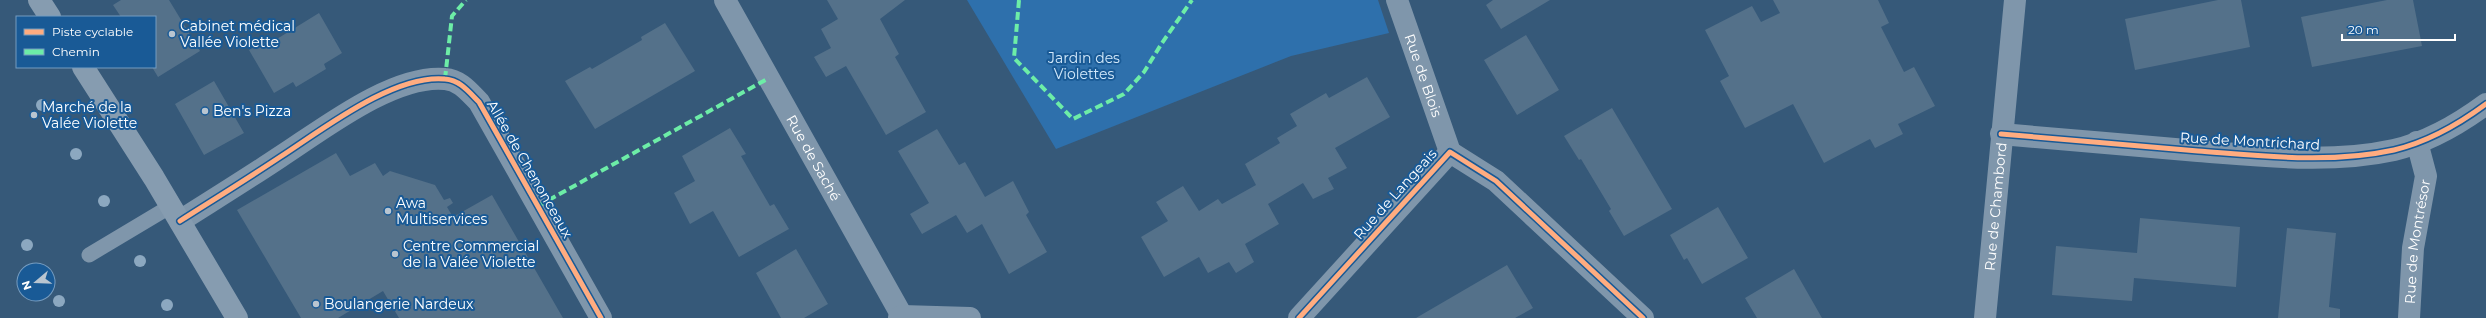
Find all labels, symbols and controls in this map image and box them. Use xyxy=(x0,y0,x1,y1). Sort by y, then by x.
legend xyxy=(16,16,156,68)
scale bar xyxy=(2342,16,2455,42)
place label: Cabinet médical Vallée Violette xyxy=(180,17,295,51)
text: 20 m xyxy=(2348,22,2379,37)
text: Piste cyclable xyxy=(52,24,133,39)
marker: Cabinet médical Vallée Violette xyxy=(167,29,177,39)
street label: Rue de Blois xyxy=(1401,31,1446,120)
text: Chemin xyxy=(52,44,100,59)
park label: Jardin des Violettes xyxy=(1047,49,1120,83)
street label: Allée de Chenonceaux xyxy=(483,97,577,242)
place label: Marché de la Valée Violette xyxy=(42,98,137,132)
place label: Ben's Pizza xyxy=(213,102,291,120)
marker: Ben's Pizza xyxy=(200,106,210,116)
marker: Marché de la Valée Violette xyxy=(29,110,39,120)
street label: Rue de Saché xyxy=(782,112,845,204)
street label: Rue de Montrichard xyxy=(2179,128,2321,154)
street label: Rue de Chambord xyxy=(1980,141,2011,272)
street label: Rue de Langeais xyxy=(1350,145,1441,243)
street label: Rue de Montrésor xyxy=(2401,177,2434,304)
place label: Awa Multiservices xyxy=(396,194,488,228)
marker: Awa Multiservices xyxy=(383,206,393,216)
place label: Centre Commercial de la Valée Violette xyxy=(403,237,539,271)
marker: Centre Commercial de la Valée Violette xyxy=(390,249,400,259)
north arrow xyxy=(16,262,56,302)
text: N xyxy=(18,279,35,292)
place label: Boulangerie Nardeux xyxy=(324,295,474,313)
marker: Boulangerie Nardeux xyxy=(311,299,321,309)

